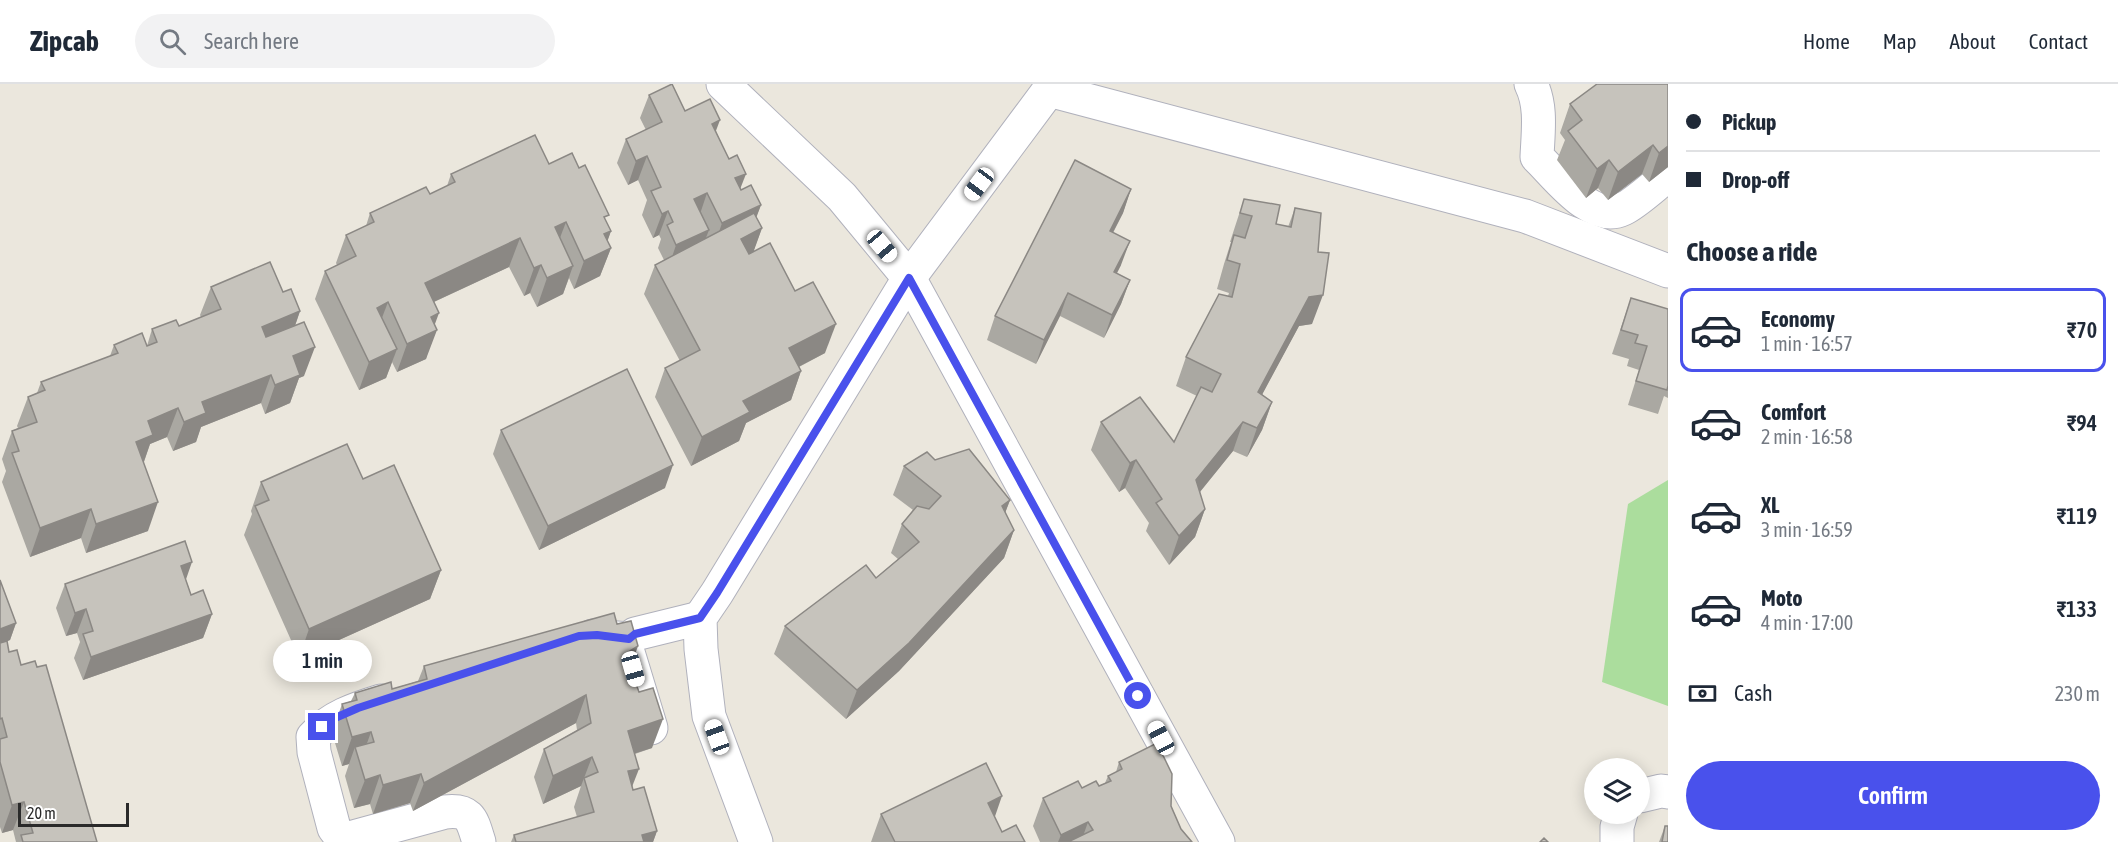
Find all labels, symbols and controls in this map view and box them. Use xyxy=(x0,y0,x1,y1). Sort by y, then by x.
search box xyxy=(135,14,555,68)
text: Zipcab xyxy=(30,25,99,57)
icon: search xyxy=(156,25,189,58)
text: Search here xyxy=(204,28,299,54)
text: Home xyxy=(1803,29,1850,53)
text: Map xyxy=(1883,29,1917,53)
text: About xyxy=(1950,29,1996,53)
text: Contact xyxy=(2029,29,2088,53)
text: Pickup xyxy=(1722,109,1777,135)
car xyxy=(961,164,997,204)
text: Drop-off xyxy=(1722,167,1789,193)
car xyxy=(864,226,900,266)
text: Choose a ride xyxy=(1686,236,1818,267)
icon: car xyxy=(1689,303,1743,357)
text: Economy xyxy=(1761,306,1835,332)
text: ₹70 xyxy=(2067,317,2097,343)
text: 1 min · 16:57 xyxy=(1761,332,1853,355)
icon: car xyxy=(1689,396,1743,450)
text: Comfort xyxy=(1761,399,1826,425)
text: ₹94 xyxy=(2067,410,2097,436)
text: 2 min · 16:58 xyxy=(1761,425,1853,448)
icon: car xyxy=(1689,489,1743,543)
text: XL xyxy=(1761,492,1779,518)
text: ₹119 xyxy=(2057,503,2097,529)
text: 3 min · 16:59 xyxy=(1761,518,1853,541)
icon: car xyxy=(1689,582,1743,636)
text: Moto xyxy=(1761,585,1803,611)
text: ₹133 xyxy=(2057,596,2097,622)
text: 4 min · 17:00 xyxy=(1761,611,1853,634)
callout: 1 min xyxy=(272,640,372,682)
text: 1 min xyxy=(302,649,343,672)
car xyxy=(619,649,647,689)
icon: cash xyxy=(1686,677,1719,710)
text: Cash xyxy=(1734,680,1773,706)
route start xyxy=(1124,682,1151,709)
text: 230 m xyxy=(2055,682,2100,705)
route end xyxy=(308,713,335,740)
car xyxy=(702,717,732,757)
car xyxy=(1145,718,1177,758)
map controls xyxy=(1584,758,1650,824)
button: layers xyxy=(1584,758,1650,824)
button: Confirm xyxy=(1686,761,2100,830)
scale bar xyxy=(18,800,129,828)
text: 20 m xyxy=(27,804,56,822)

